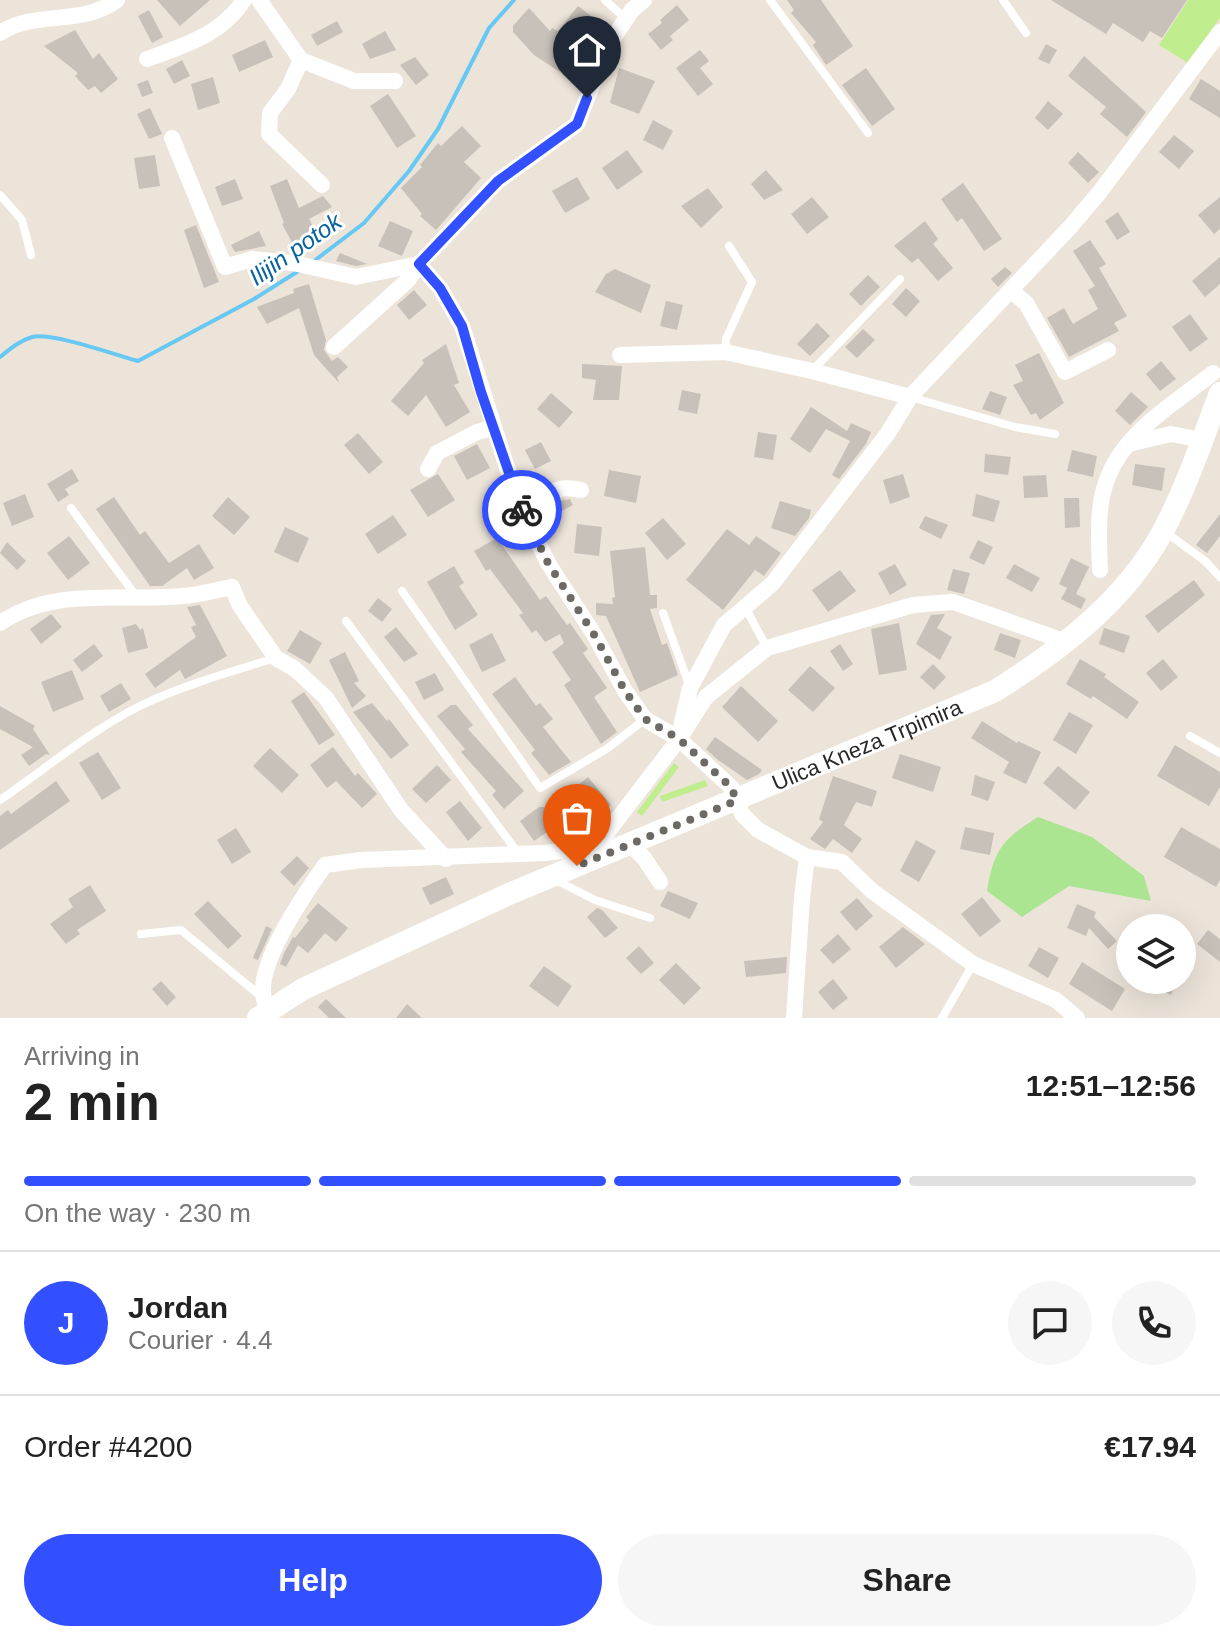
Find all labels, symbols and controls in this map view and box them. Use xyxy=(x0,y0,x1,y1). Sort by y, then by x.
pin xyxy=(553,16,621,98)
icon: home xyxy=(565,28,609,72)
water label: Ilijin potok xyxy=(244,206,348,291)
courier xyxy=(482,470,562,550)
icon: bike xyxy=(500,488,544,532)
street label: Ulica Kneza Trpimira xyxy=(768,694,966,795)
pin xyxy=(543,784,611,866)
icon: bag xyxy=(555,796,599,840)
map controls xyxy=(1116,914,1196,994)
button: layers xyxy=(1116,914,1196,994)
text: Arriving in xyxy=(24,1041,140,1071)
text: 12:51–12:56 xyxy=(1026,1069,1196,1102)
text: 2 min xyxy=(24,1073,160,1131)
text: On the way · 230 m xyxy=(24,1198,251,1228)
button: chat xyxy=(1008,1281,1092,1365)
button: phone xyxy=(1112,1281,1196,1365)
text: Jordan xyxy=(128,1291,228,1324)
text: J xyxy=(58,1306,74,1339)
text: Courier · 4.4 xyxy=(128,1325,273,1355)
text: Order #4200 xyxy=(24,1430,192,1463)
text: €17.94 xyxy=(1104,1430,1196,1463)
button: Help xyxy=(24,1534,602,1626)
button: Share xyxy=(618,1534,1196,1626)

